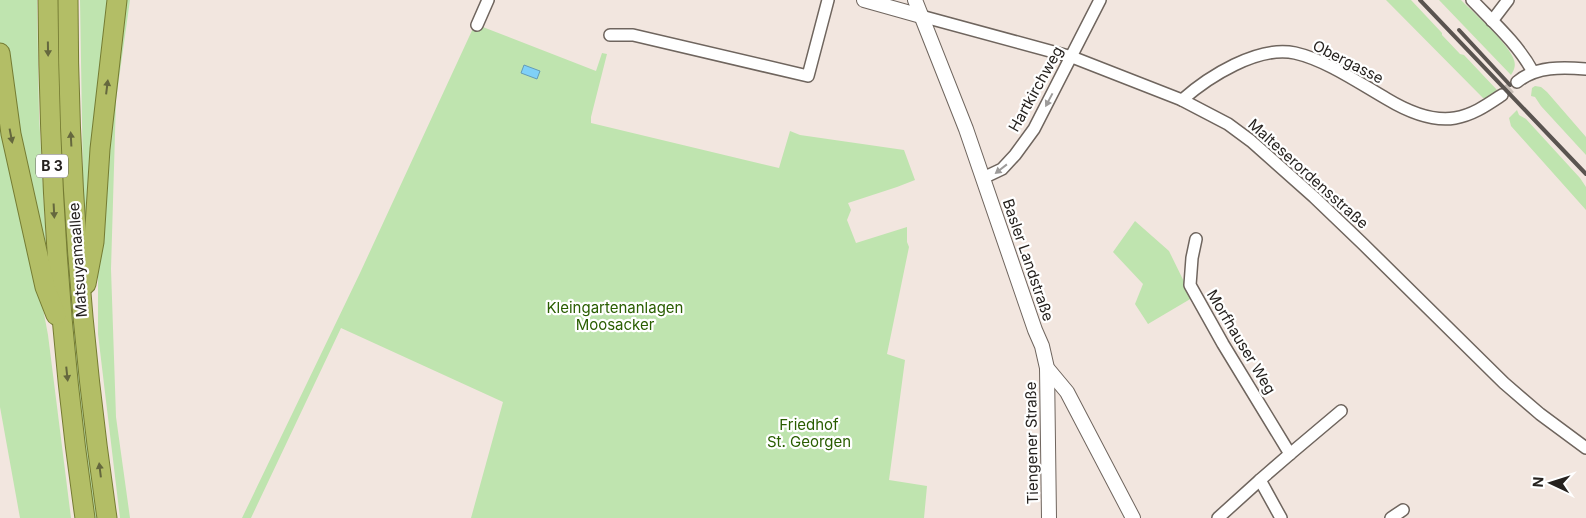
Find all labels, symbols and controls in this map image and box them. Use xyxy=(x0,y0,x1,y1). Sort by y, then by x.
street label: Obergasse xyxy=(1310,36,1387,87)
one-way arrow xyxy=(44,41,52,57)
street label: Hartkirchweg xyxy=(1004,43,1067,135)
one-way arrow xyxy=(103,79,111,95)
one-way arrow xyxy=(1045,93,1053,107)
street label: Malteserordensstraße xyxy=(1244,115,1372,233)
one-way arrow xyxy=(8,128,16,144)
one-way arrow xyxy=(66,130,74,146)
road number: B 3 xyxy=(36,154,68,178)
one-way arrow xyxy=(994,163,1007,174)
street label: Basler Landstraße xyxy=(999,196,1058,324)
street label: Matsuyamaallee xyxy=(64,202,91,318)
one-way arrow xyxy=(51,203,59,219)
street label: Morfhauser Weg xyxy=(1203,286,1280,397)
park label: Kleingartenanlagen Moosacker xyxy=(547,298,683,334)
one-way arrow xyxy=(63,366,71,382)
street label: Tiengener Straße xyxy=(1021,381,1042,505)
park label: Friedhof St. Georgen xyxy=(767,415,851,451)
north arrow xyxy=(1526,458,1576,508)
one-way arrow xyxy=(96,461,104,477)
text: N xyxy=(1529,476,1546,488)

